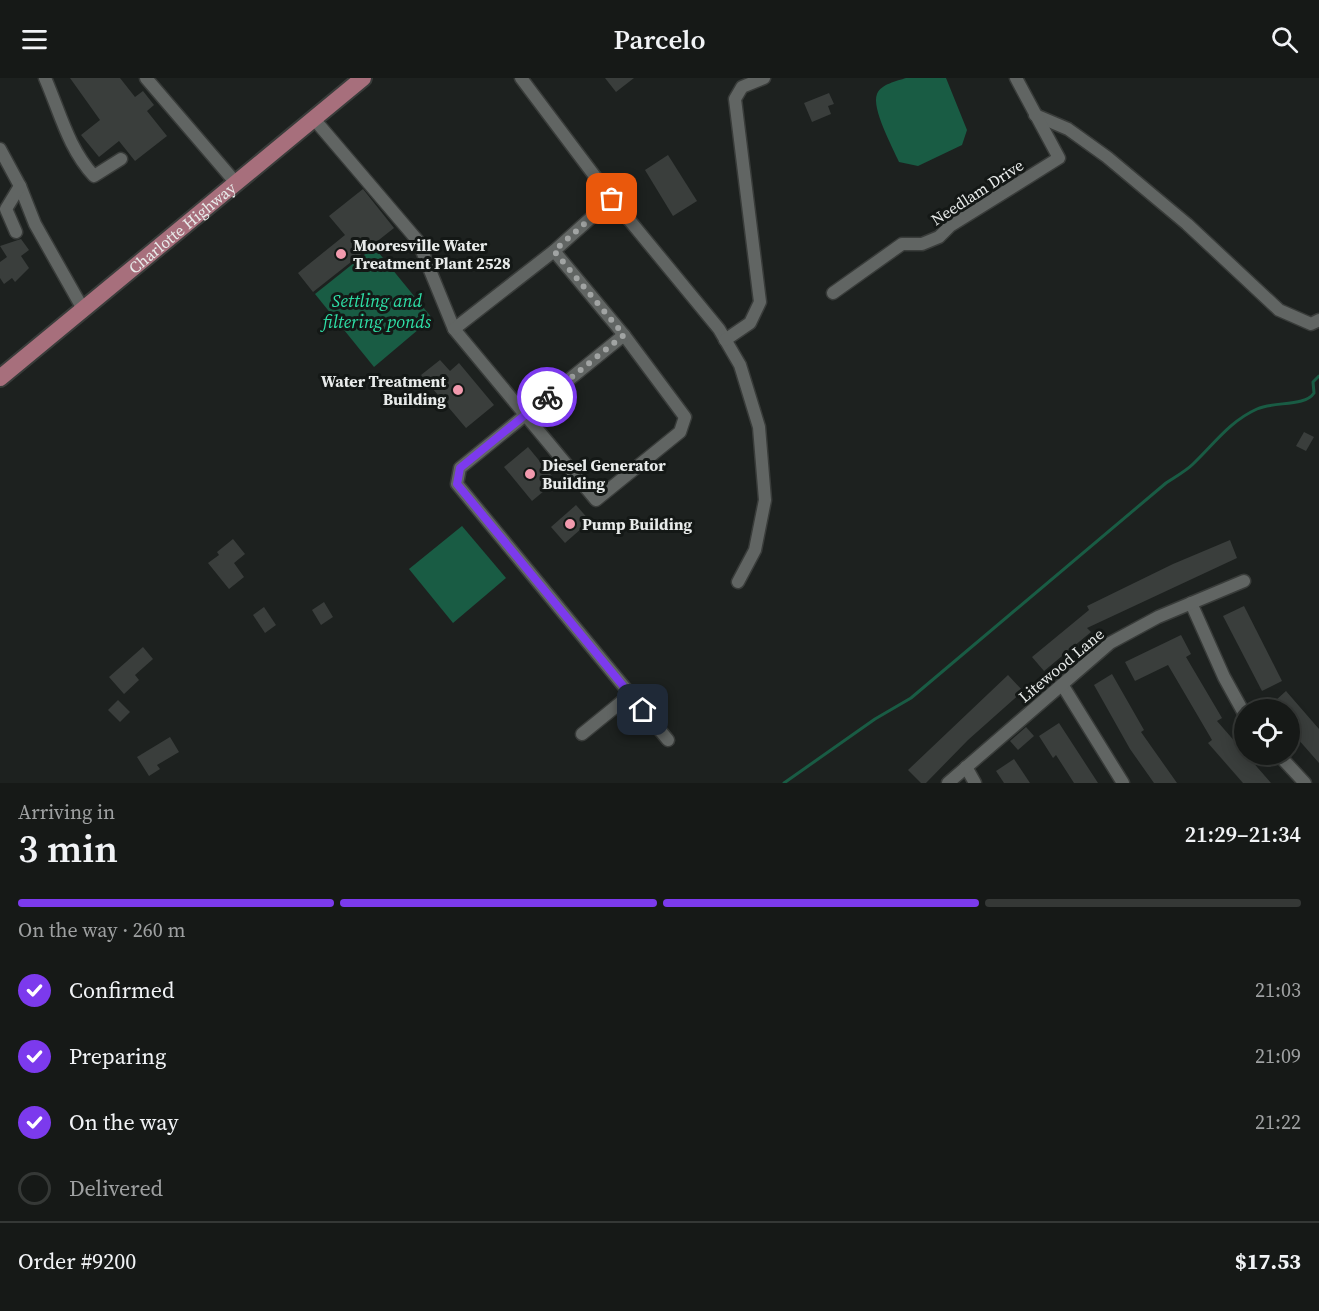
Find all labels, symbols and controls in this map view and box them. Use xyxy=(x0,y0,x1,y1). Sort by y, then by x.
text: Parcelo xyxy=(614,21,705,58)
icon: menu xyxy=(18,23,51,56)
icon: search xyxy=(1268,23,1301,56)
street label: Needlam Drive xyxy=(926,154,1028,230)
pin xyxy=(586,173,637,224)
street label: Charlotte Highway xyxy=(124,176,241,279)
icon: bag xyxy=(595,182,628,215)
place label: Mooresville Water Treatment Plant 2528 xyxy=(353,234,511,274)
marker: Mooresville Water Treatment Plant 2528 xyxy=(334,247,348,261)
water label: Settling and filtering ponds xyxy=(319,288,432,334)
courier xyxy=(517,367,577,427)
place label: Water Treatment Building xyxy=(321,370,446,410)
icon: bike xyxy=(531,381,564,414)
marker: Water Treatment Building xyxy=(451,383,465,397)
place label: Diesel Generator Building xyxy=(542,454,666,494)
marker: Diesel Generator Building xyxy=(523,467,537,481)
place label: Pump Building xyxy=(582,513,693,535)
marker: Pump Building xyxy=(563,517,577,531)
street label: Litewood Lane xyxy=(1014,623,1108,707)
pin xyxy=(617,684,668,735)
icon: home xyxy=(626,693,659,726)
map controls xyxy=(1234,699,1300,765)
button: locate xyxy=(1234,699,1300,765)
text: Arriving in xyxy=(18,798,115,826)
text: 21:29–21:34 xyxy=(1185,819,1301,849)
text: 3 min xyxy=(18,822,118,875)
text: On the way · 260 m xyxy=(18,916,185,944)
icon: check xyxy=(18,974,51,1007)
text: Confirmed xyxy=(69,975,174,1005)
text: 21:03 xyxy=(1255,976,1301,1004)
icon: check xyxy=(18,1040,51,1073)
text: Preparing xyxy=(69,1041,166,1071)
text: 21:09 xyxy=(1255,1042,1301,1070)
icon: check xyxy=(18,1106,51,1139)
text: On the way xyxy=(69,1107,178,1137)
text: 21:22 xyxy=(1255,1108,1301,1136)
text: Delivered xyxy=(69,1173,163,1203)
text: Order #9200 xyxy=(18,1246,136,1276)
text: $17.53 xyxy=(1235,1246,1301,1276)

